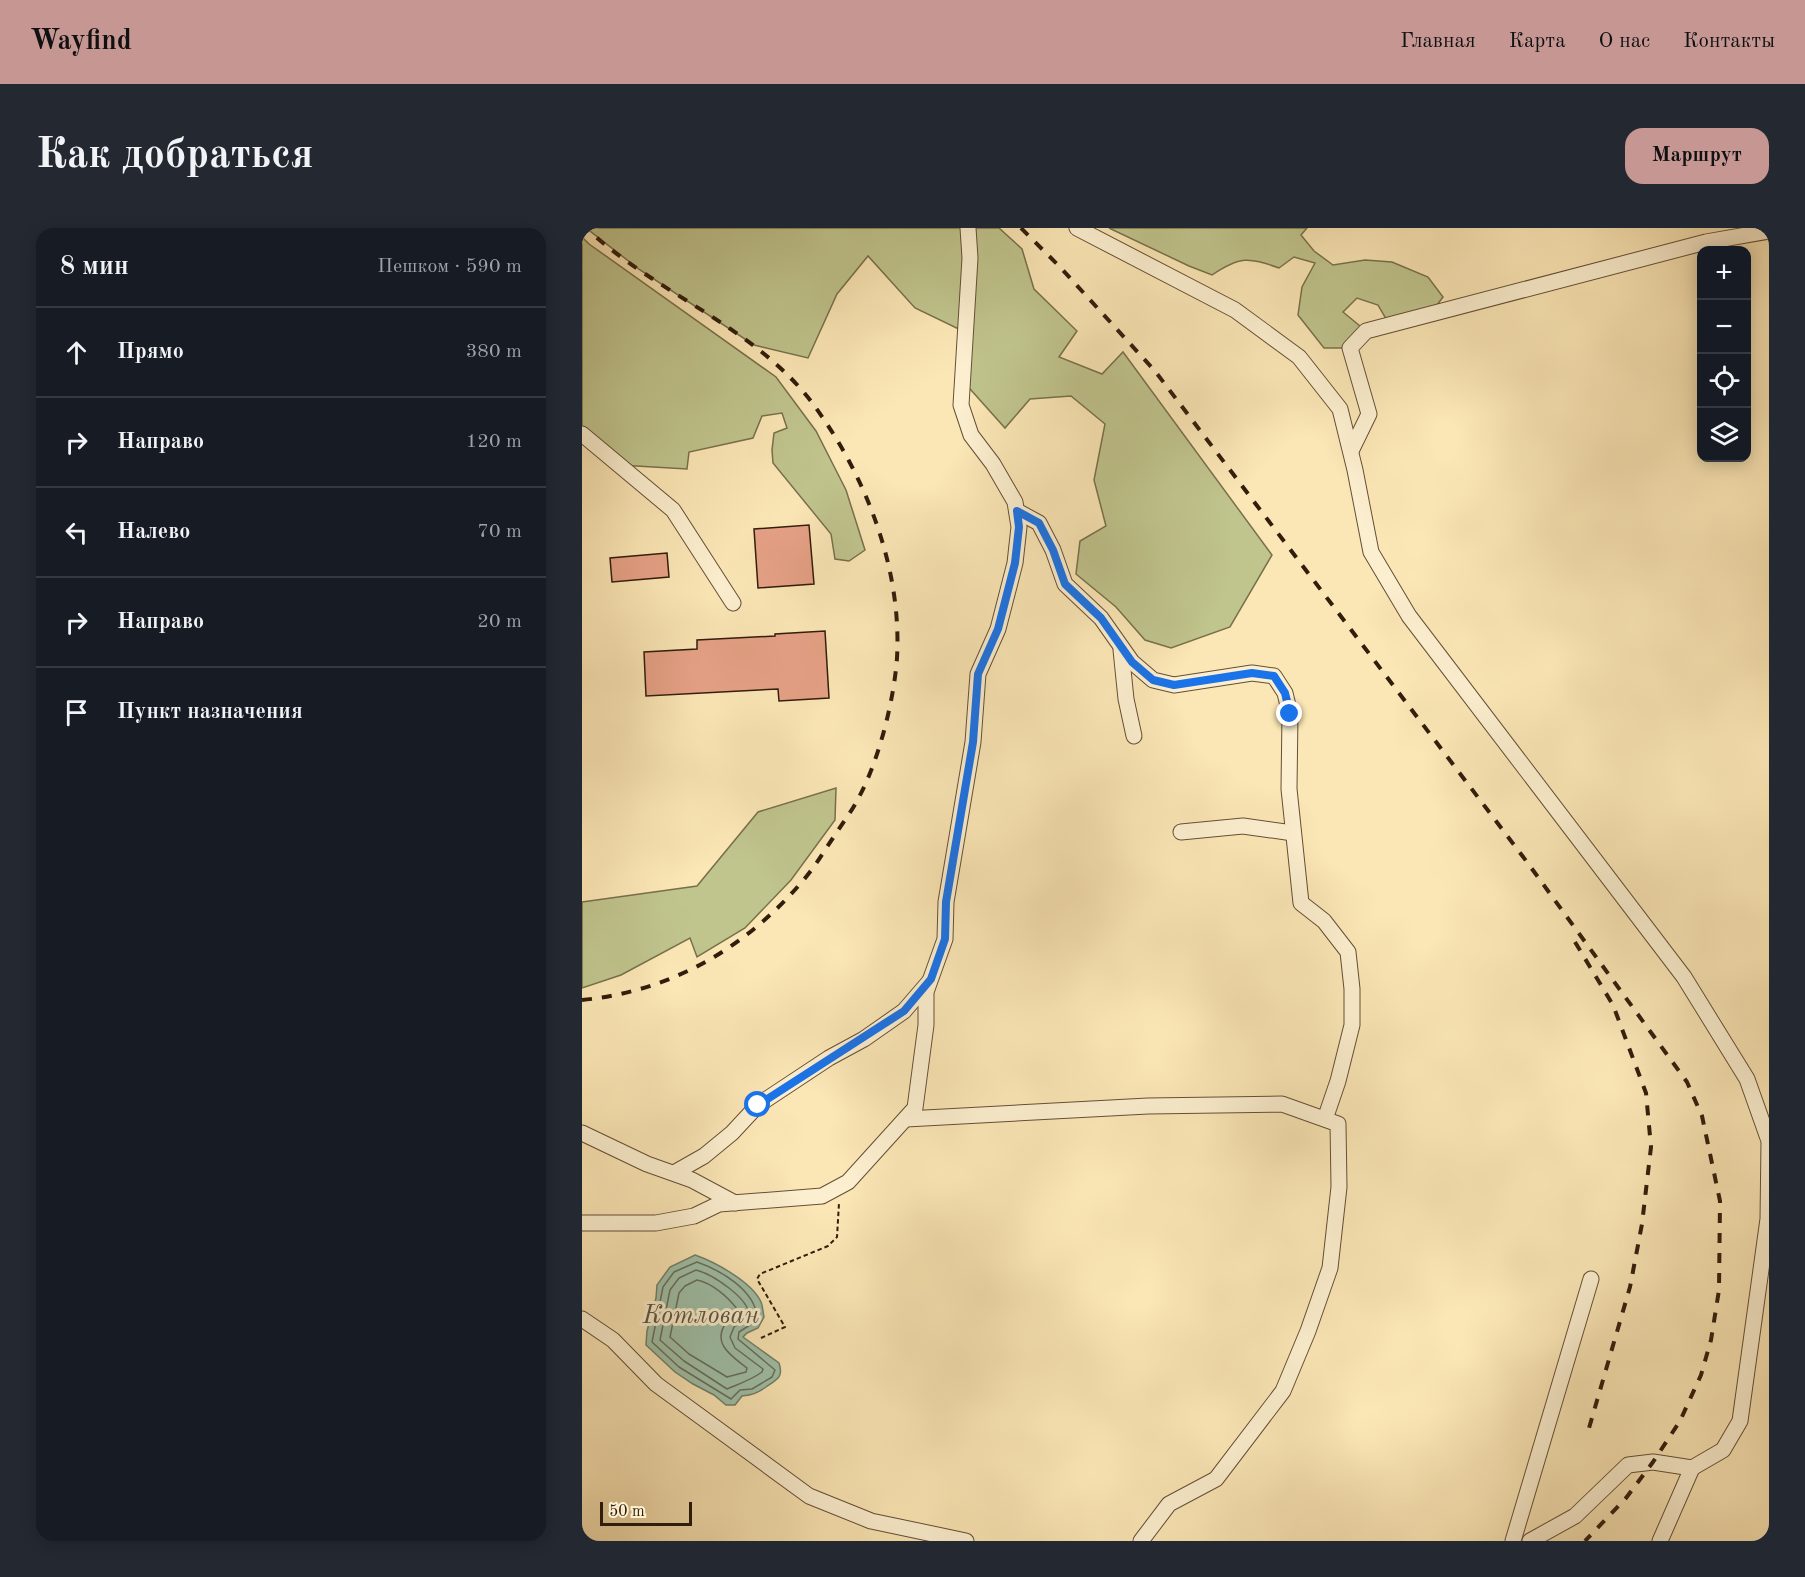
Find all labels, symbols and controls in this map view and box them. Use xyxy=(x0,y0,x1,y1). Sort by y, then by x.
text: Wayfind xyxy=(30,28,132,56)
text: Главная xyxy=(1400,31,1476,52)
text: Карта xyxy=(1509,31,1566,52)
text: О нас xyxy=(1599,31,1650,52)
text: Контакты xyxy=(1683,31,1775,52)
button: Маршрут xyxy=(1625,128,1769,184)
text: Как добраться xyxy=(36,135,313,177)
map controls xyxy=(1697,246,1751,462)
button: + xyxy=(1697,246,1751,300)
text: 8 мин xyxy=(60,254,129,280)
text: Пешком · 590 m xyxy=(377,257,522,277)
button: − xyxy=(1697,300,1751,354)
icon: ahead xyxy=(60,336,93,369)
text: Прямо xyxy=(117,341,184,363)
text: 380 m xyxy=(466,342,522,362)
button: locate xyxy=(1697,354,1751,408)
button: layers xyxy=(1697,408,1751,462)
icon: right xyxy=(60,426,93,459)
text: Направо xyxy=(117,431,204,453)
text: 120 m xyxy=(466,432,522,452)
icon: left xyxy=(60,516,93,549)
text: Налево xyxy=(117,521,190,543)
text: 70 m xyxy=(477,522,522,542)
icon: right xyxy=(60,606,93,639)
text: Направо xyxy=(117,611,204,633)
text: 20 m xyxy=(477,612,522,632)
icon: arrive xyxy=(60,696,93,729)
route end xyxy=(1276,700,1302,726)
text: Пункт назначения xyxy=(117,701,303,723)
route start xyxy=(744,1091,770,1117)
water label: Котлован xyxy=(642,1303,760,1329)
scale bar xyxy=(600,1499,692,1526)
text: 50 m xyxy=(609,1504,645,1520)

